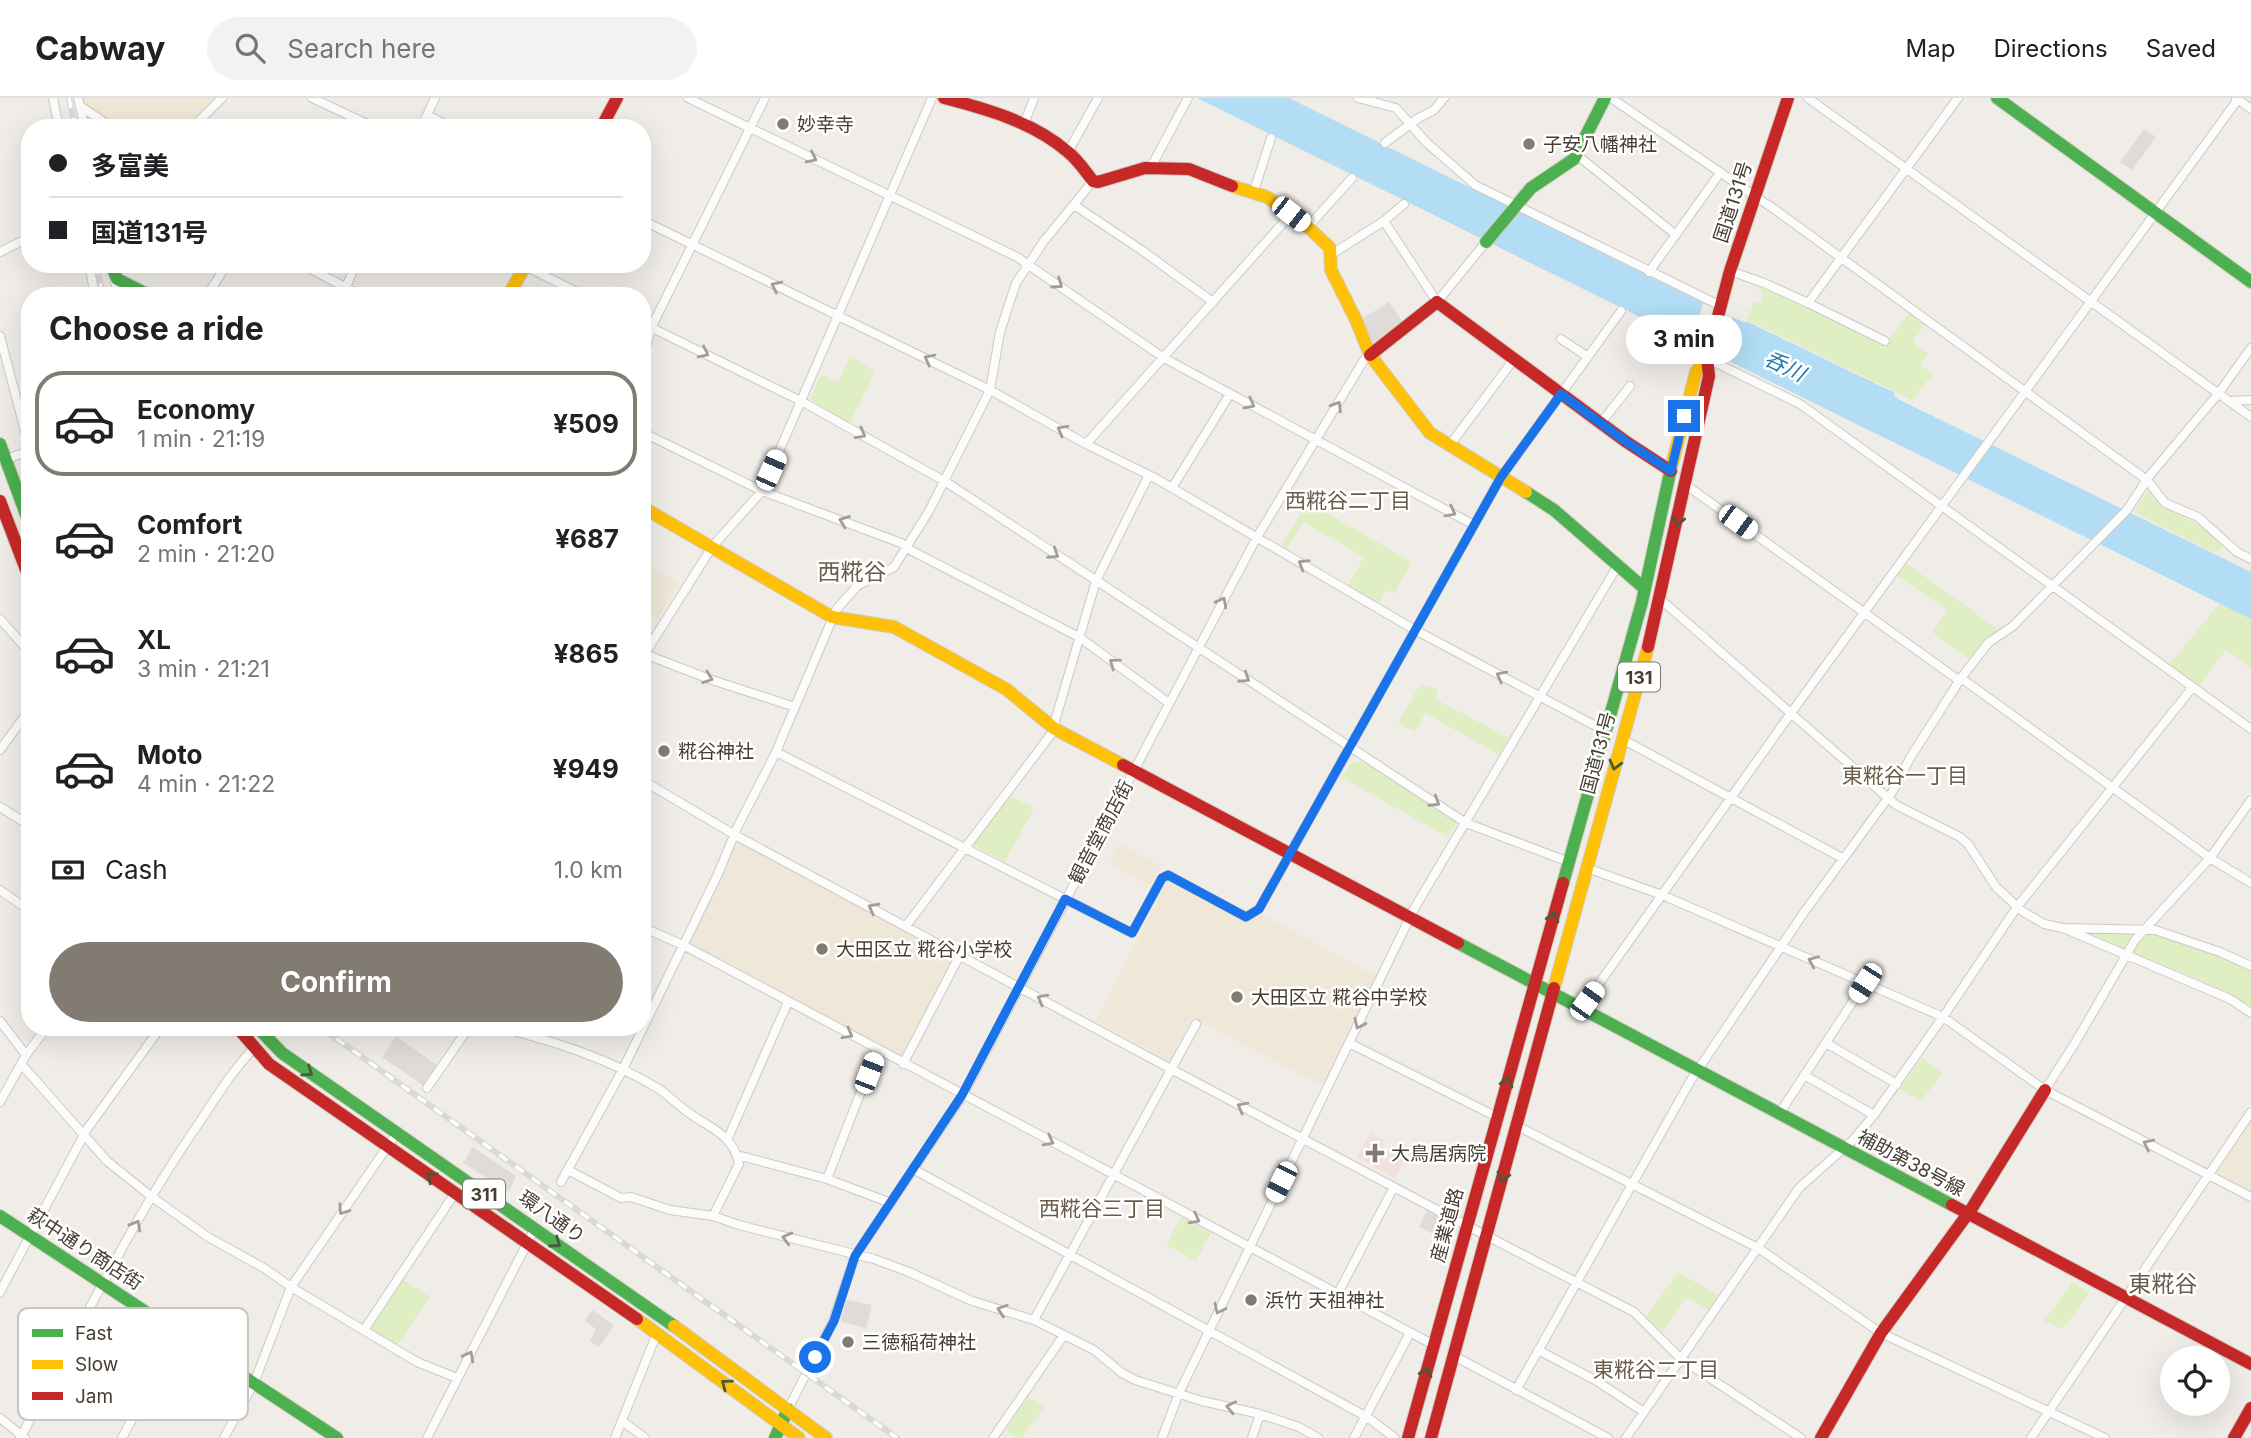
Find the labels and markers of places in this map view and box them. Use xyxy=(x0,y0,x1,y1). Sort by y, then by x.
place label: 妙幸寺 xyxy=(797,113,854,136)
marker: 妙幸寺 xyxy=(775,116,791,132)
place label: 子安八幡神社 xyxy=(1543,133,1657,156)
marker: 子安八幡神社 xyxy=(1521,136,1537,152)
place label: 糀谷神社 xyxy=(678,740,754,763)
marker: 糀谷神社 xyxy=(656,743,672,759)
place label: 大田区立 糀谷小学校 xyxy=(836,938,1012,961)
marker: 大田区立 糀谷小学校 xyxy=(814,941,830,957)
place label: 大田区立 糀谷中学校 xyxy=(1251,986,1427,1009)
marker: 大田区立 糀谷中学校 xyxy=(1229,989,1245,1005)
place label: 大鳥居病院 xyxy=(1391,1142,1486,1165)
marker: 大鳥居病院 xyxy=(1365,1143,1385,1163)
place label: 浜竹 天祖神社 xyxy=(1265,1289,1384,1312)
marker: 浜竹 天祖神社 xyxy=(1243,1292,1259,1308)
place label: 三徳稲荷神社 xyxy=(862,1331,976,1354)
marker: 三徳稲荷神社 xyxy=(840,1334,856,1350)

